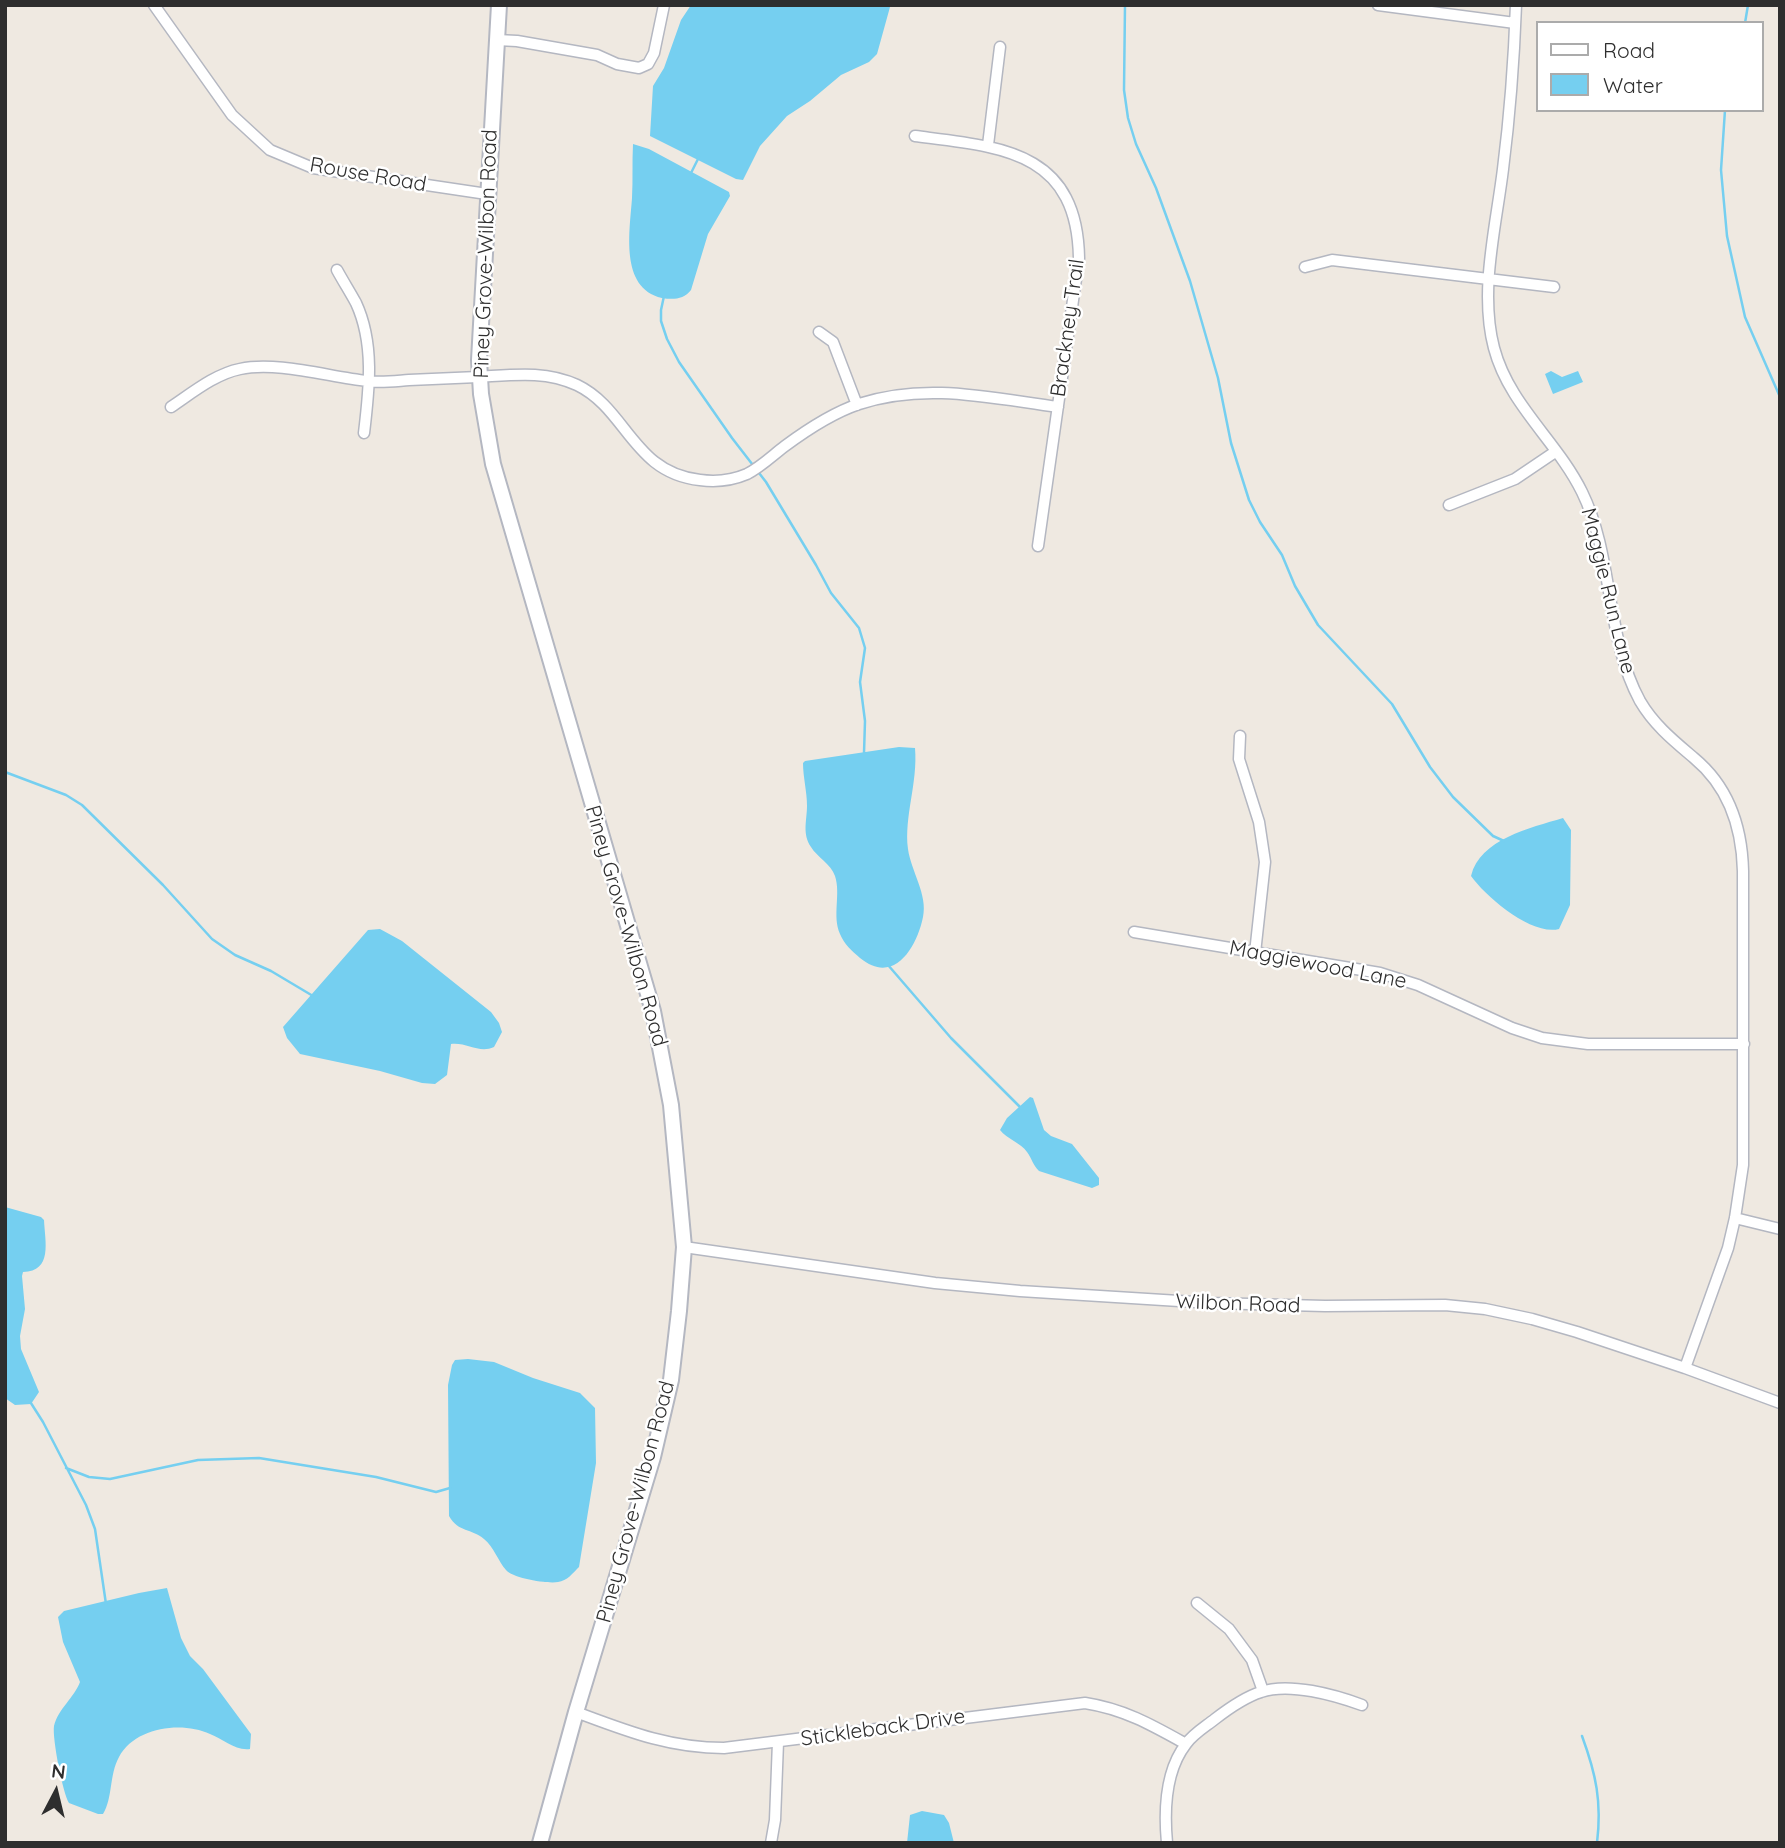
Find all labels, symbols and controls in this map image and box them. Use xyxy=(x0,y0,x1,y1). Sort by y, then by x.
legend xyxy=(1536,21,1764,112)
text: Road xyxy=(1603,37,1655,63)
text: Water xyxy=(1603,72,1663,98)
street label: Piney Grove-Wilbon Road xyxy=(469,129,503,379)
street label: Rouse Road xyxy=(308,152,428,198)
street label: Brackney Trail xyxy=(1046,257,1090,399)
street label: Maggie Run Lane xyxy=(1575,505,1641,677)
street label: Piney Grove-Wilbon Road xyxy=(580,803,672,1049)
street label: Maggiewood Lane xyxy=(1227,935,1409,995)
street label: Wilbon Road xyxy=(1175,1289,1301,1319)
street label: Piney Grove-Wilbon Road xyxy=(592,1378,680,1626)
street label: Stickleback Drive xyxy=(799,1704,967,1752)
north arrow xyxy=(21,1757,91,1827)
text: N xyxy=(50,1758,67,1784)

